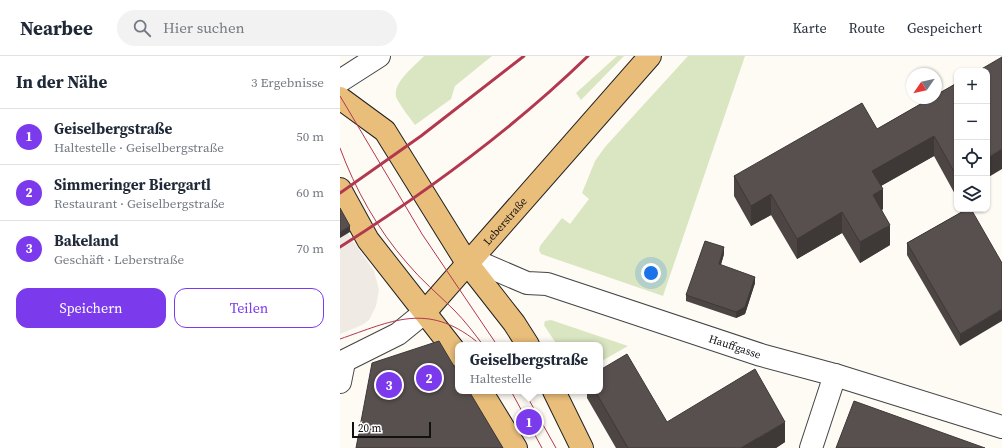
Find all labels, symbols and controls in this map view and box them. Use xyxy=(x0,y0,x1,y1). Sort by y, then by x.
search box xyxy=(117,10,397,46)
text: Nearbee xyxy=(20,15,93,41)
icon: search xyxy=(131,17,153,39)
text: Hier suchen xyxy=(163,17,245,38)
text: Karte xyxy=(792,18,827,38)
text: Route xyxy=(849,18,885,38)
text: Gespeichert xyxy=(907,18,982,38)
north arrow xyxy=(906,68,942,104)
map controls xyxy=(954,68,990,212)
button: + xyxy=(954,68,990,104)
text: In der Nähe xyxy=(16,70,107,94)
text: 3 Ergebnisse xyxy=(251,74,324,91)
button: − xyxy=(954,104,990,140)
text: Geiselbergstraße xyxy=(54,118,172,139)
text: 1 xyxy=(25,128,33,145)
text: 50 m xyxy=(296,128,324,145)
text: Haltestelle · Geiselbergstraße xyxy=(54,139,224,156)
button: locate xyxy=(954,140,990,176)
text: Simmeringer Biergartl xyxy=(54,174,211,195)
button: layers xyxy=(954,176,990,212)
text: 2 xyxy=(25,184,33,201)
text: 60 m xyxy=(296,184,324,201)
street label: Leberstraße xyxy=(480,194,531,249)
text: Restaurant · Geiselbergstraße xyxy=(54,195,225,212)
text: Bakeland xyxy=(54,230,119,251)
text: 3 xyxy=(25,240,33,257)
text: 70 m xyxy=(296,240,324,257)
text: Geschäft · Leberstraße xyxy=(54,251,184,268)
your location xyxy=(641,263,661,283)
button: Speichern xyxy=(16,288,166,328)
button: Teilen xyxy=(174,288,324,328)
street label: Hauffgasse xyxy=(707,331,763,363)
popup xyxy=(455,342,603,394)
text: Geiselbergstraße xyxy=(470,349,588,370)
pin: 2 xyxy=(416,363,442,393)
pin: 3 xyxy=(376,370,402,400)
text: Haltestelle xyxy=(470,370,532,387)
pin: 1 xyxy=(516,407,542,437)
scale bar xyxy=(352,420,431,439)
text: 20 m xyxy=(358,421,381,436)

